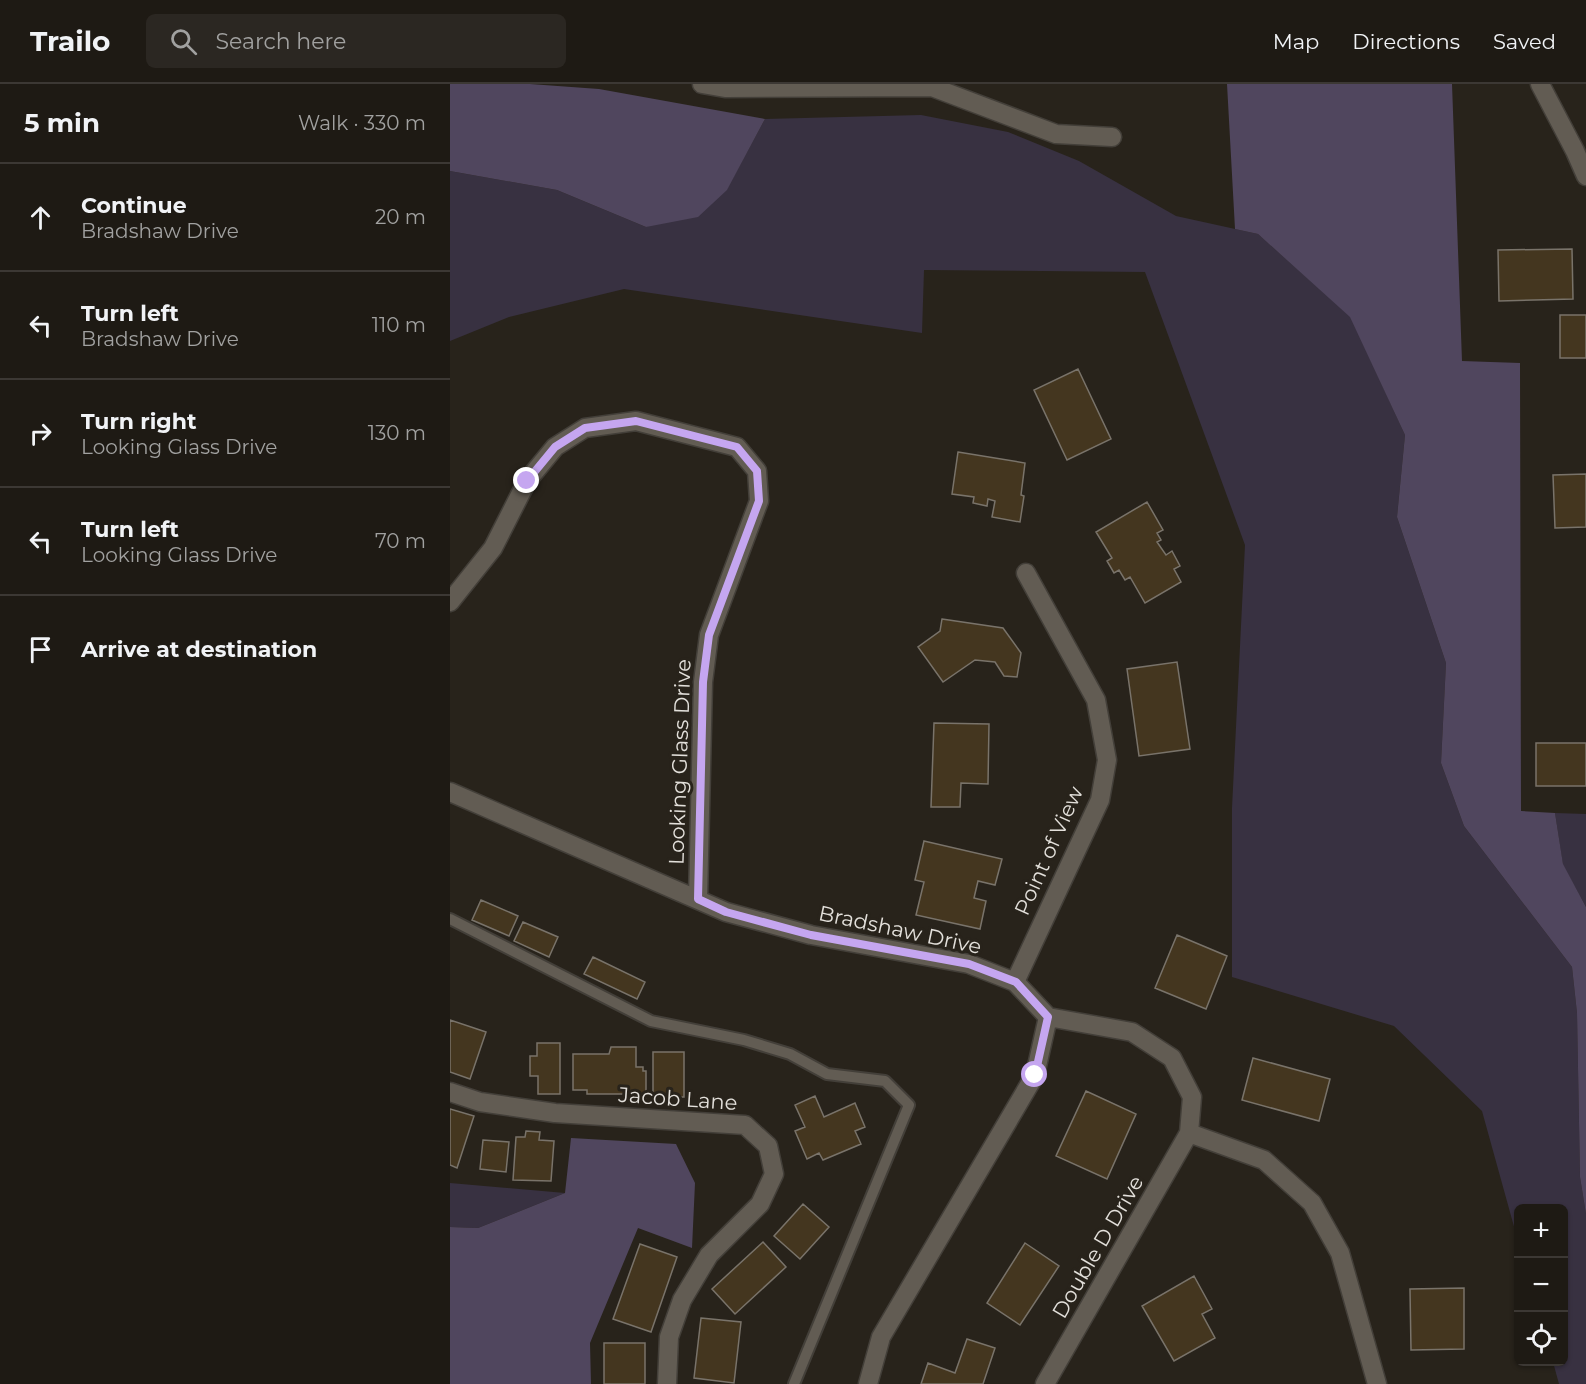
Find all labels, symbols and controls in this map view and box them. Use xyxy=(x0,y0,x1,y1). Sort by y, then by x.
search box xyxy=(146,14,566,68)
text: Trailo xyxy=(30,24,110,58)
icon: search xyxy=(167,25,200,58)
text: Search here xyxy=(215,28,346,55)
text: Map xyxy=(1273,29,1319,54)
text: Directions xyxy=(1352,29,1460,54)
text: Saved xyxy=(1493,29,1556,54)
text: 5 min xyxy=(24,107,100,139)
text: Walk · 330 m xyxy=(298,111,426,135)
text: Continue xyxy=(81,192,187,219)
icon: ahead xyxy=(24,201,57,234)
text: 20 m xyxy=(375,205,426,229)
text: Bradshaw Drive xyxy=(81,219,239,243)
text: Turn left xyxy=(81,300,179,327)
icon: left xyxy=(24,309,57,342)
text: 110 m xyxy=(372,313,426,337)
text: Bradshaw Drive xyxy=(81,327,239,351)
text: Turn right xyxy=(81,408,196,435)
icon: right xyxy=(24,417,57,450)
text: 130 m xyxy=(368,421,426,445)
text: Looking Glass Drive xyxy=(81,435,277,459)
route end xyxy=(513,467,539,493)
text: Turn left xyxy=(81,516,179,543)
icon: left xyxy=(24,525,57,558)
text: 70 m xyxy=(375,529,426,553)
text: Looking Glass Drive xyxy=(81,543,277,567)
icon: arrive xyxy=(24,633,57,666)
text: Arrive at destination xyxy=(81,636,317,663)
street label: Looking Glass Drive xyxy=(663,659,696,865)
street label: Point of View xyxy=(1009,782,1088,919)
street label: Bradshaw Drive xyxy=(817,900,984,959)
route start xyxy=(1021,1061,1047,1087)
street label: Jacob Lane xyxy=(617,1082,738,1115)
street label: Double D Drive xyxy=(1047,1171,1149,1323)
map controls xyxy=(1514,1204,1568,1366)
button: + xyxy=(1514,1204,1568,1258)
button: − xyxy=(1514,1258,1568,1312)
button: locate xyxy=(1514,1312,1568,1366)

